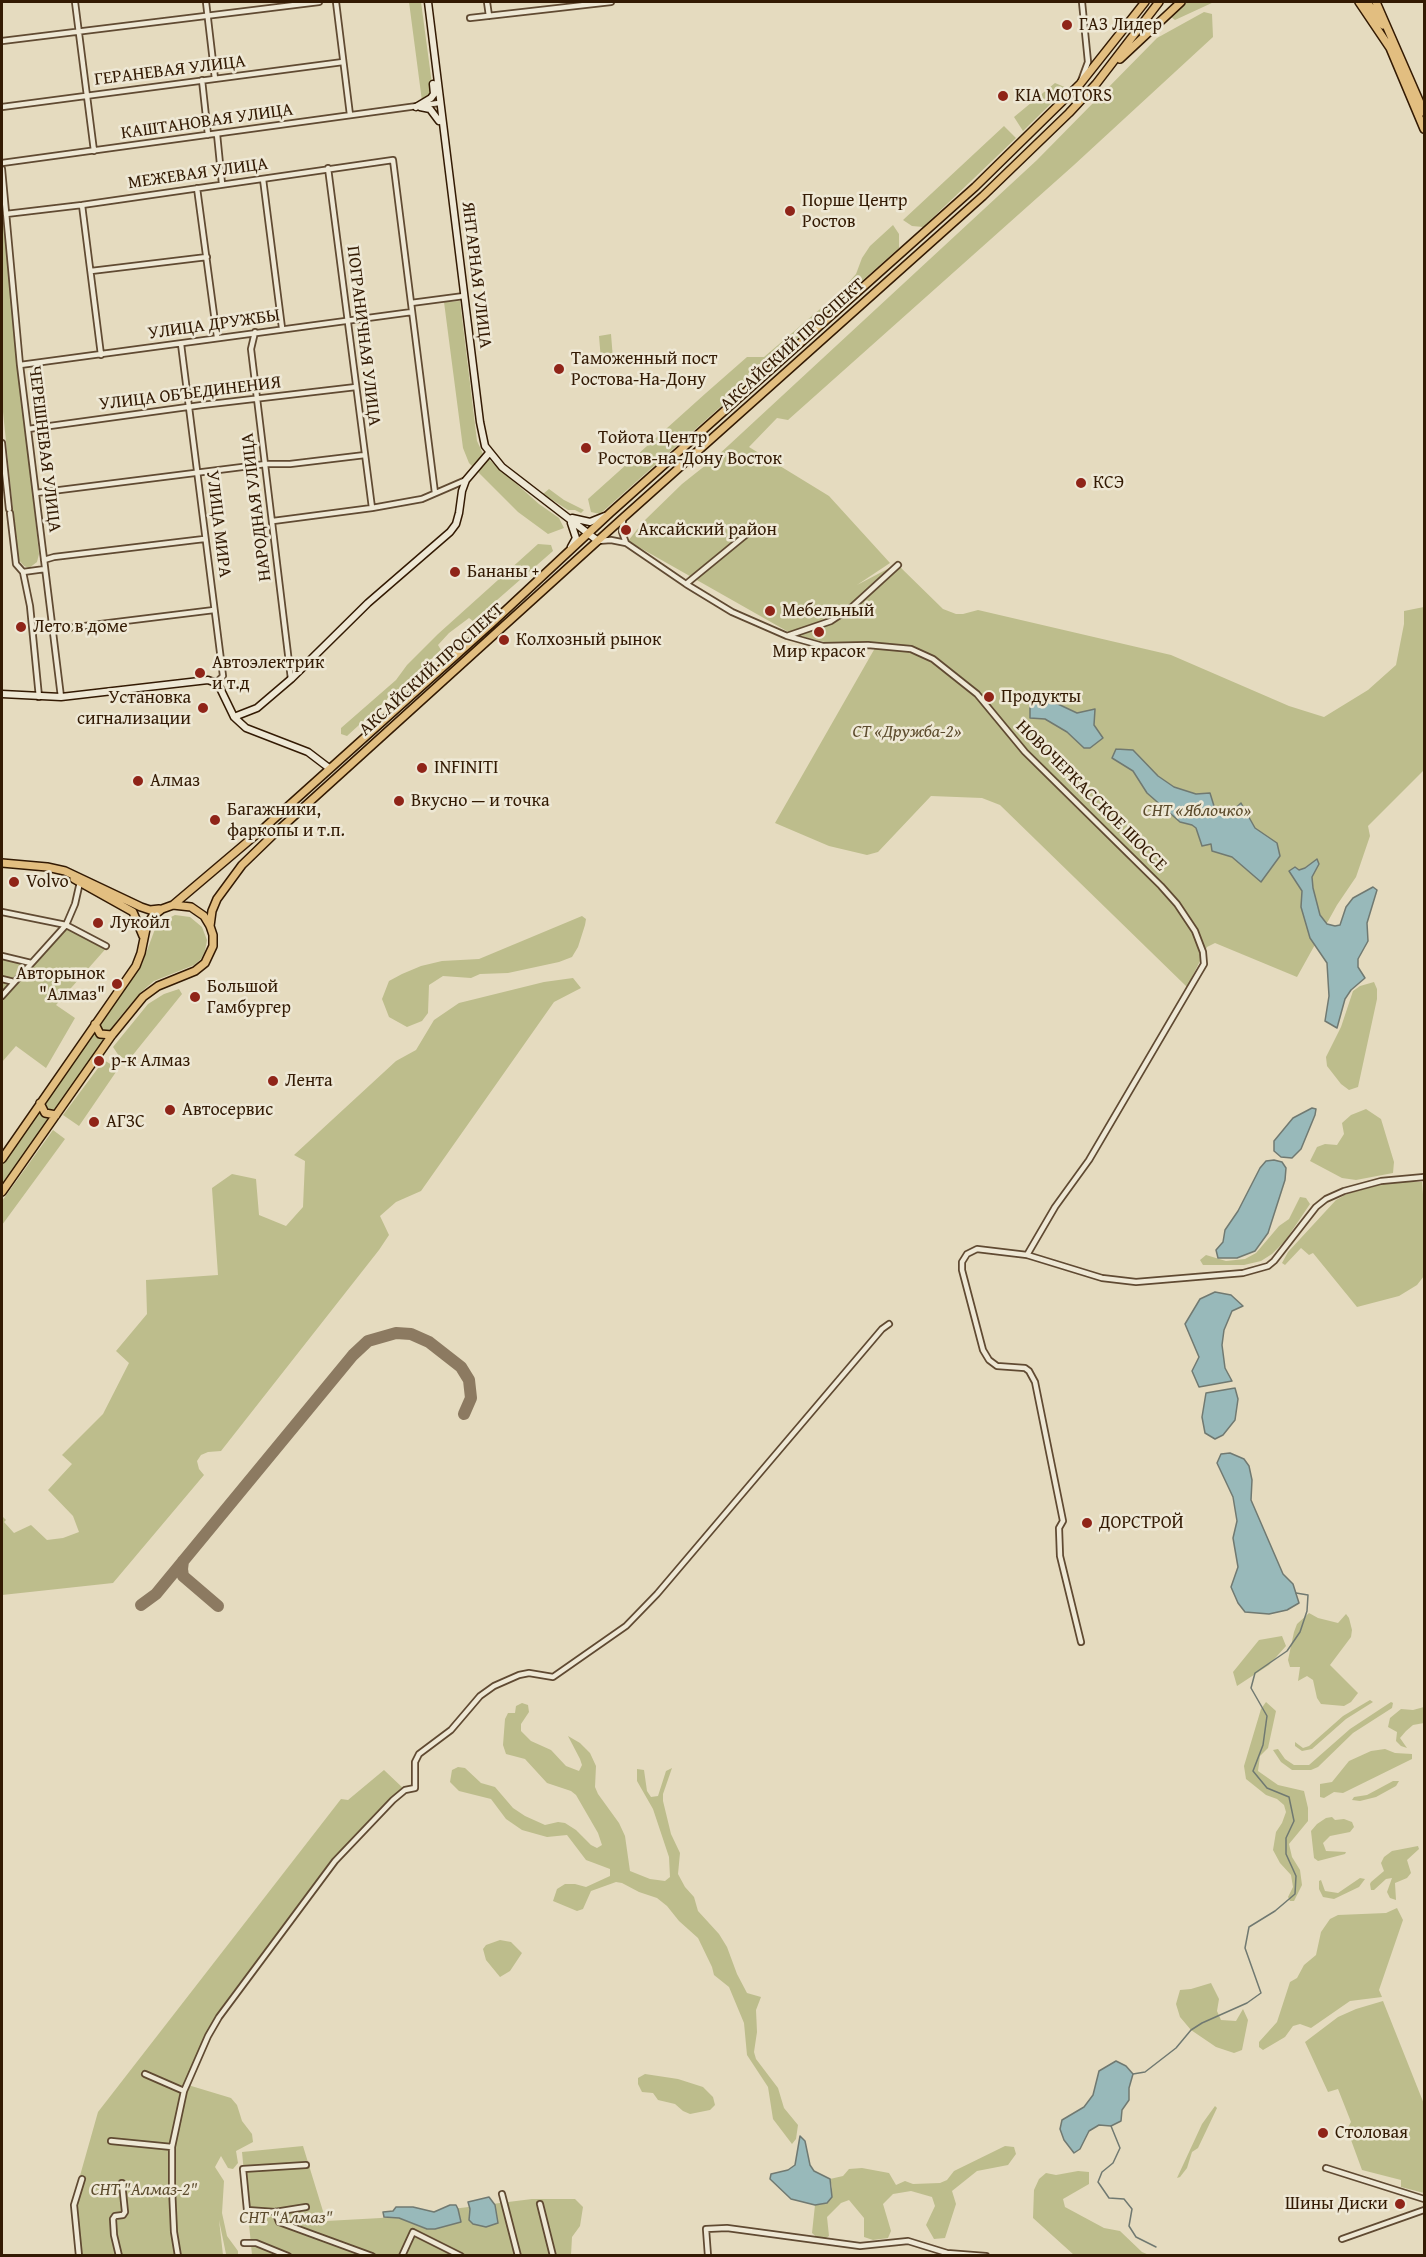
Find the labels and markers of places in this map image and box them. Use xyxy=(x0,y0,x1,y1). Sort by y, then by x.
place label: ГАЗ Лидер xyxy=(1079,14,1162,36)
marker: ГАЗ Лидер xyxy=(1060,18,1074,32)
place label: KIA MOTORS xyxy=(1015,85,1112,107)
marker: KIA MOTORS xyxy=(996,89,1010,103)
place label: Порше Центр Ростов xyxy=(802,190,907,232)
marker: Порше Центр Ростов xyxy=(783,204,797,218)
place label: Таможенный пост Ростова-На-Дону xyxy=(571,348,717,391)
marker: Таможенный пост Ростова-На-Дону xyxy=(552,362,566,376)
place label: Тойота Центр Ростов-на-Дону Восток xyxy=(598,427,782,470)
marker: Тойота Центр Ростов-на-Дону Восток xyxy=(579,441,593,455)
place label: КСЭ xyxy=(1093,472,1124,494)
marker: КСЭ xyxy=(1074,476,1088,490)
place label: Аксайский район xyxy=(638,519,777,541)
marker: Аксайский район xyxy=(619,523,633,537)
place label: Бананы + xyxy=(467,561,539,583)
marker: Бананы + xyxy=(448,565,462,579)
place label: Мебельный xyxy=(782,600,874,622)
marker: Мебельный xyxy=(763,604,777,618)
place label: Лето в доме xyxy=(33,616,128,638)
marker: Лето в доме xyxy=(14,620,28,634)
marker: Мир красок xyxy=(812,625,826,639)
place label: Колхозный рынок xyxy=(516,629,661,651)
marker: Колхозный рынок xyxy=(497,633,511,647)
place label: Мир красок xyxy=(773,641,865,663)
place label: Автоэлектрик и т.д xyxy=(212,652,324,694)
marker: Автоэлектрик и т.д xyxy=(193,666,207,680)
place label: Продукты xyxy=(1001,686,1081,708)
place label: Установка сигнализации xyxy=(77,687,191,730)
marker: Продукты xyxy=(982,690,996,704)
marker: Установка сигнализации xyxy=(196,701,210,715)
place label: INFINITI xyxy=(434,757,499,779)
marker: INFINITI xyxy=(415,761,429,775)
place label: Алмаз xyxy=(150,770,200,792)
marker: Алмаз xyxy=(131,774,145,788)
place label: Вкусно — и точка xyxy=(411,790,550,812)
marker: Вкусно — и точка xyxy=(392,794,406,808)
place label: Багажники, фаркопы и т.п. xyxy=(227,799,345,842)
marker: Багажники, фаркопы и т.п. xyxy=(208,813,222,827)
place label: Volvo xyxy=(26,871,69,893)
marker: Volvo xyxy=(7,875,21,889)
place label: Лукойл xyxy=(110,912,170,934)
marker: Лукойл xyxy=(91,916,105,930)
place label: Авторынок "Алмаз" xyxy=(16,963,105,1006)
place label: Большой Гамбургер xyxy=(207,976,291,1018)
marker: Авторынок "Алмаз" xyxy=(110,977,124,991)
marker: Большой Гамбургер xyxy=(188,990,202,1004)
place label: р-к Алмаз xyxy=(111,1050,190,1072)
marker: р-к Алмаз xyxy=(92,1054,106,1068)
place label: Лента xyxy=(285,1070,333,1092)
marker: Лента xyxy=(266,1074,280,1088)
place label: Автосервис xyxy=(182,1099,273,1121)
marker: Автосервис xyxy=(163,1103,177,1117)
place label: АГЗС xyxy=(106,1111,145,1133)
marker: АГЗС xyxy=(87,1115,101,1129)
place label: ДОРСТРОЙ xyxy=(1099,1512,1184,1534)
marker: ДОРСТРОЙ xyxy=(1080,1516,1094,1530)
place label: Столовая xyxy=(1335,2122,1408,2144)
marker: Столовая xyxy=(1316,2126,1330,2140)
place label: Шины Диски xyxy=(1285,2193,1388,2215)
marker: Шины Диски xyxy=(1393,2197,1407,2211)

